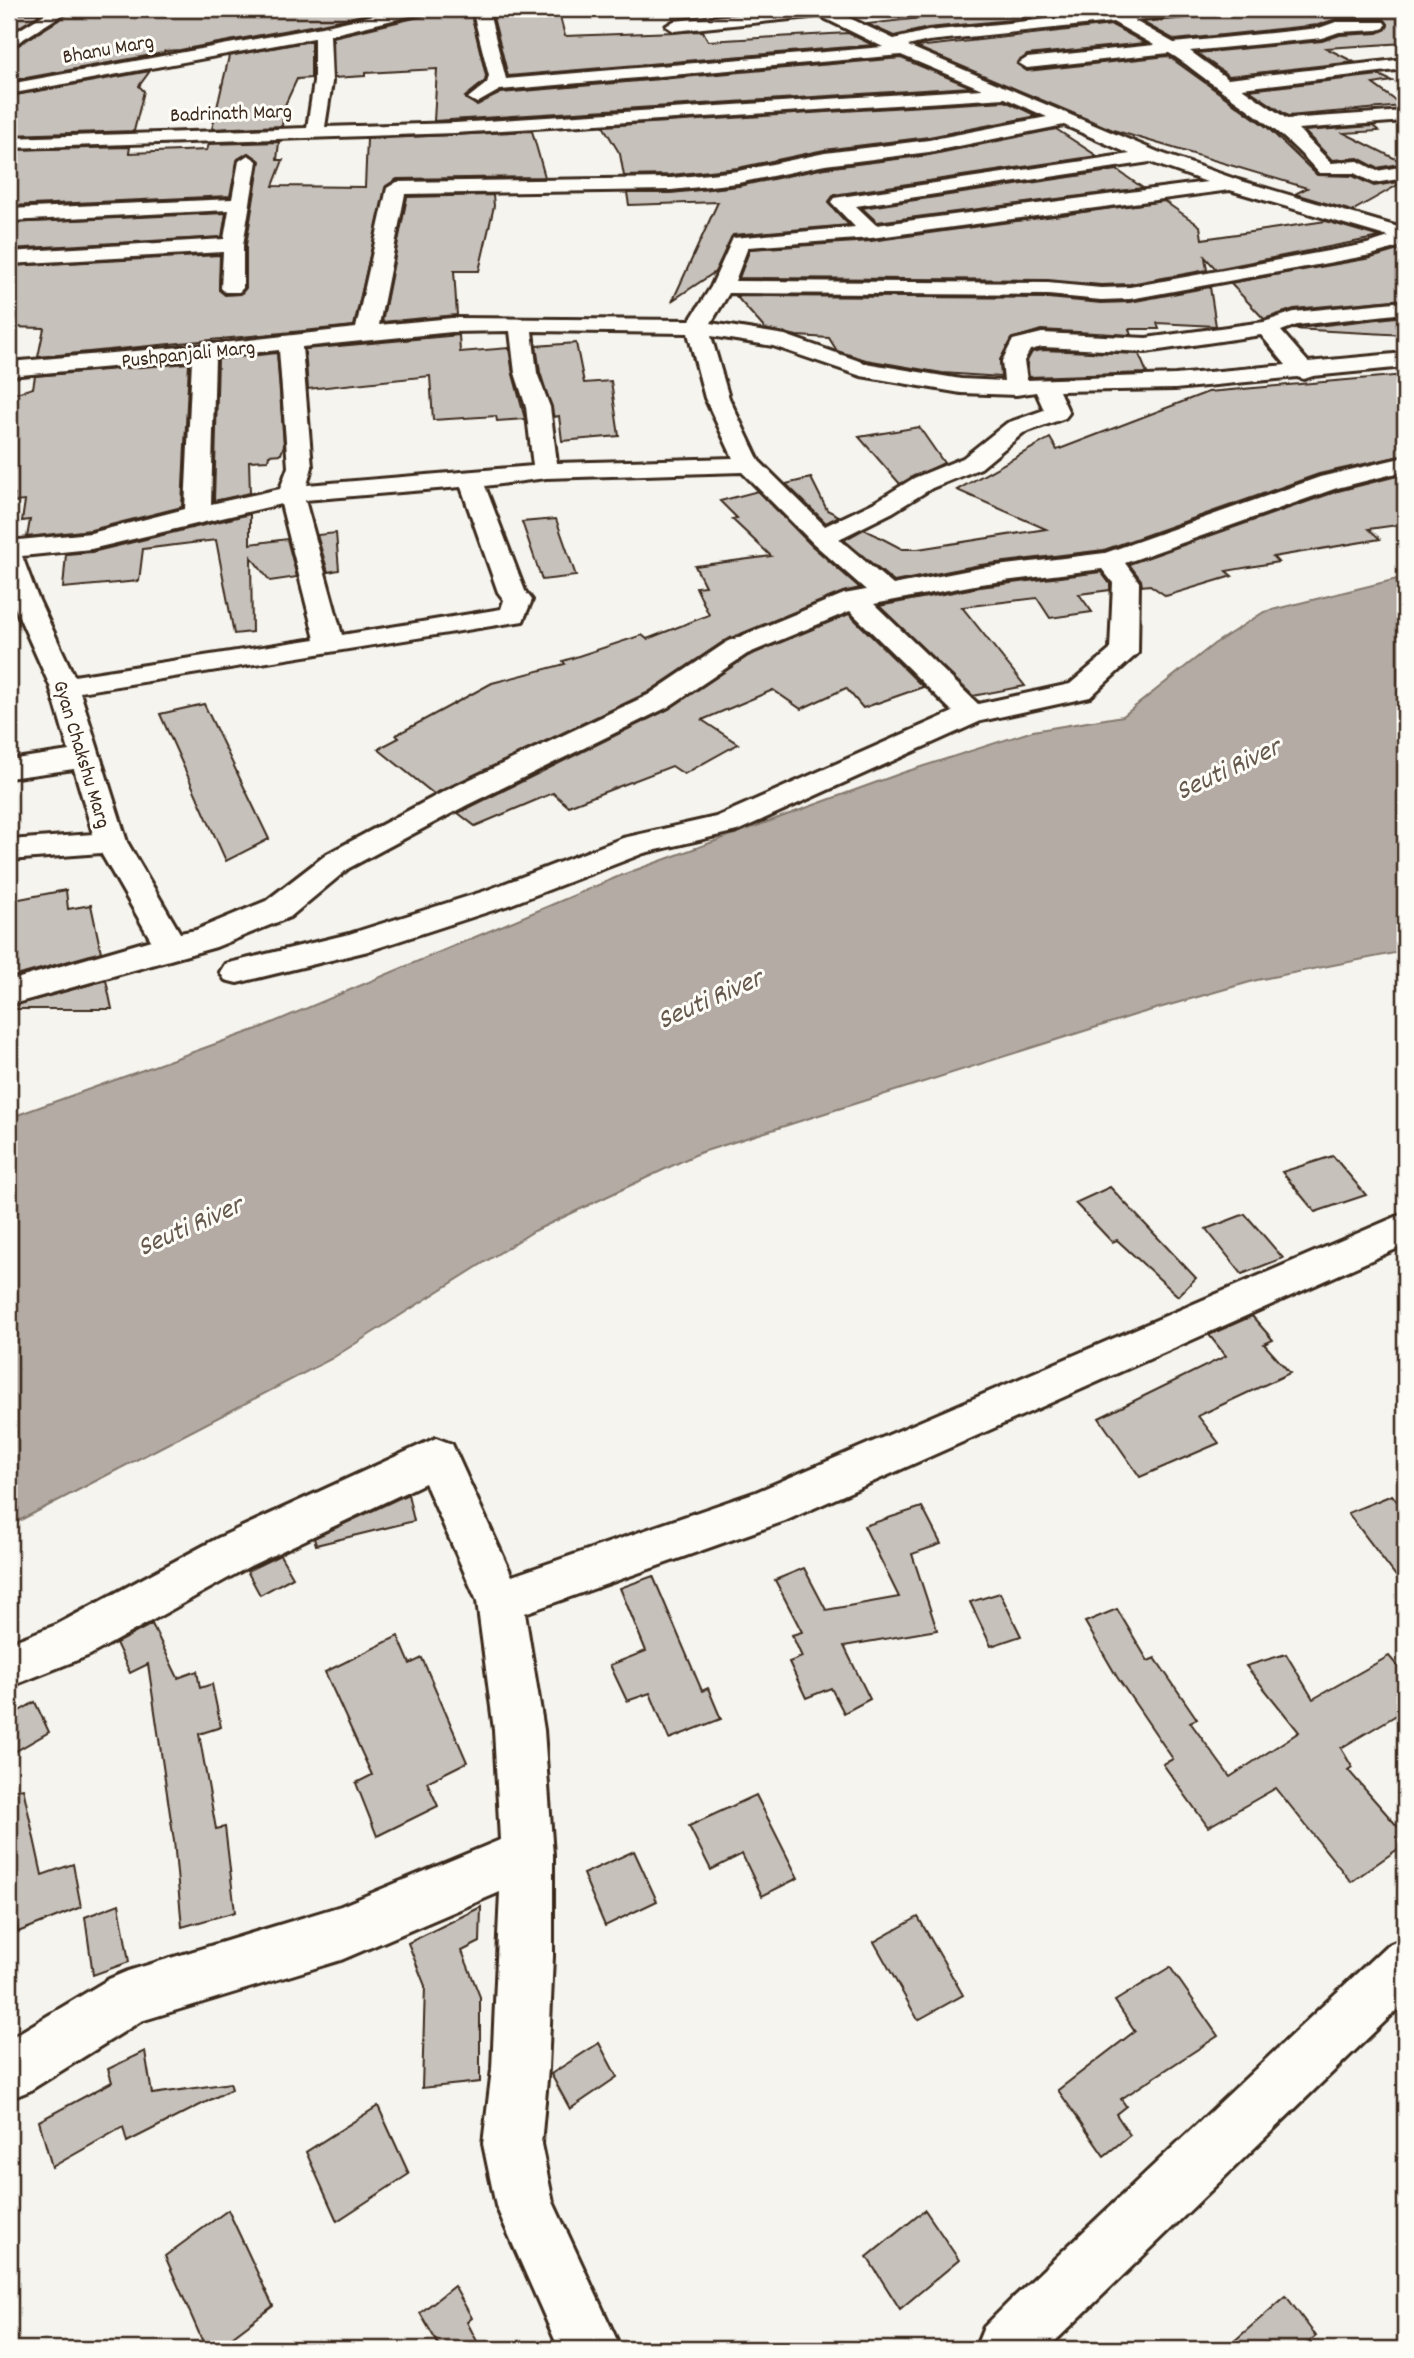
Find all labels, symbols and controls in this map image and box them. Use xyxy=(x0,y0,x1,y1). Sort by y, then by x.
street label: Bhanu Marg xyxy=(61,28,156,74)
street label: Badrinath Marg xyxy=(170,98,293,132)
street label: Pushpanjali Marg xyxy=(120,334,257,378)
street label: Gyan Chakshu Marg xyxy=(43,677,117,833)
water label: Seuti River xyxy=(1170,728,1291,813)
water label: Seuti River xyxy=(652,959,774,1043)
water label: Seuti River xyxy=(132,1186,254,1270)

